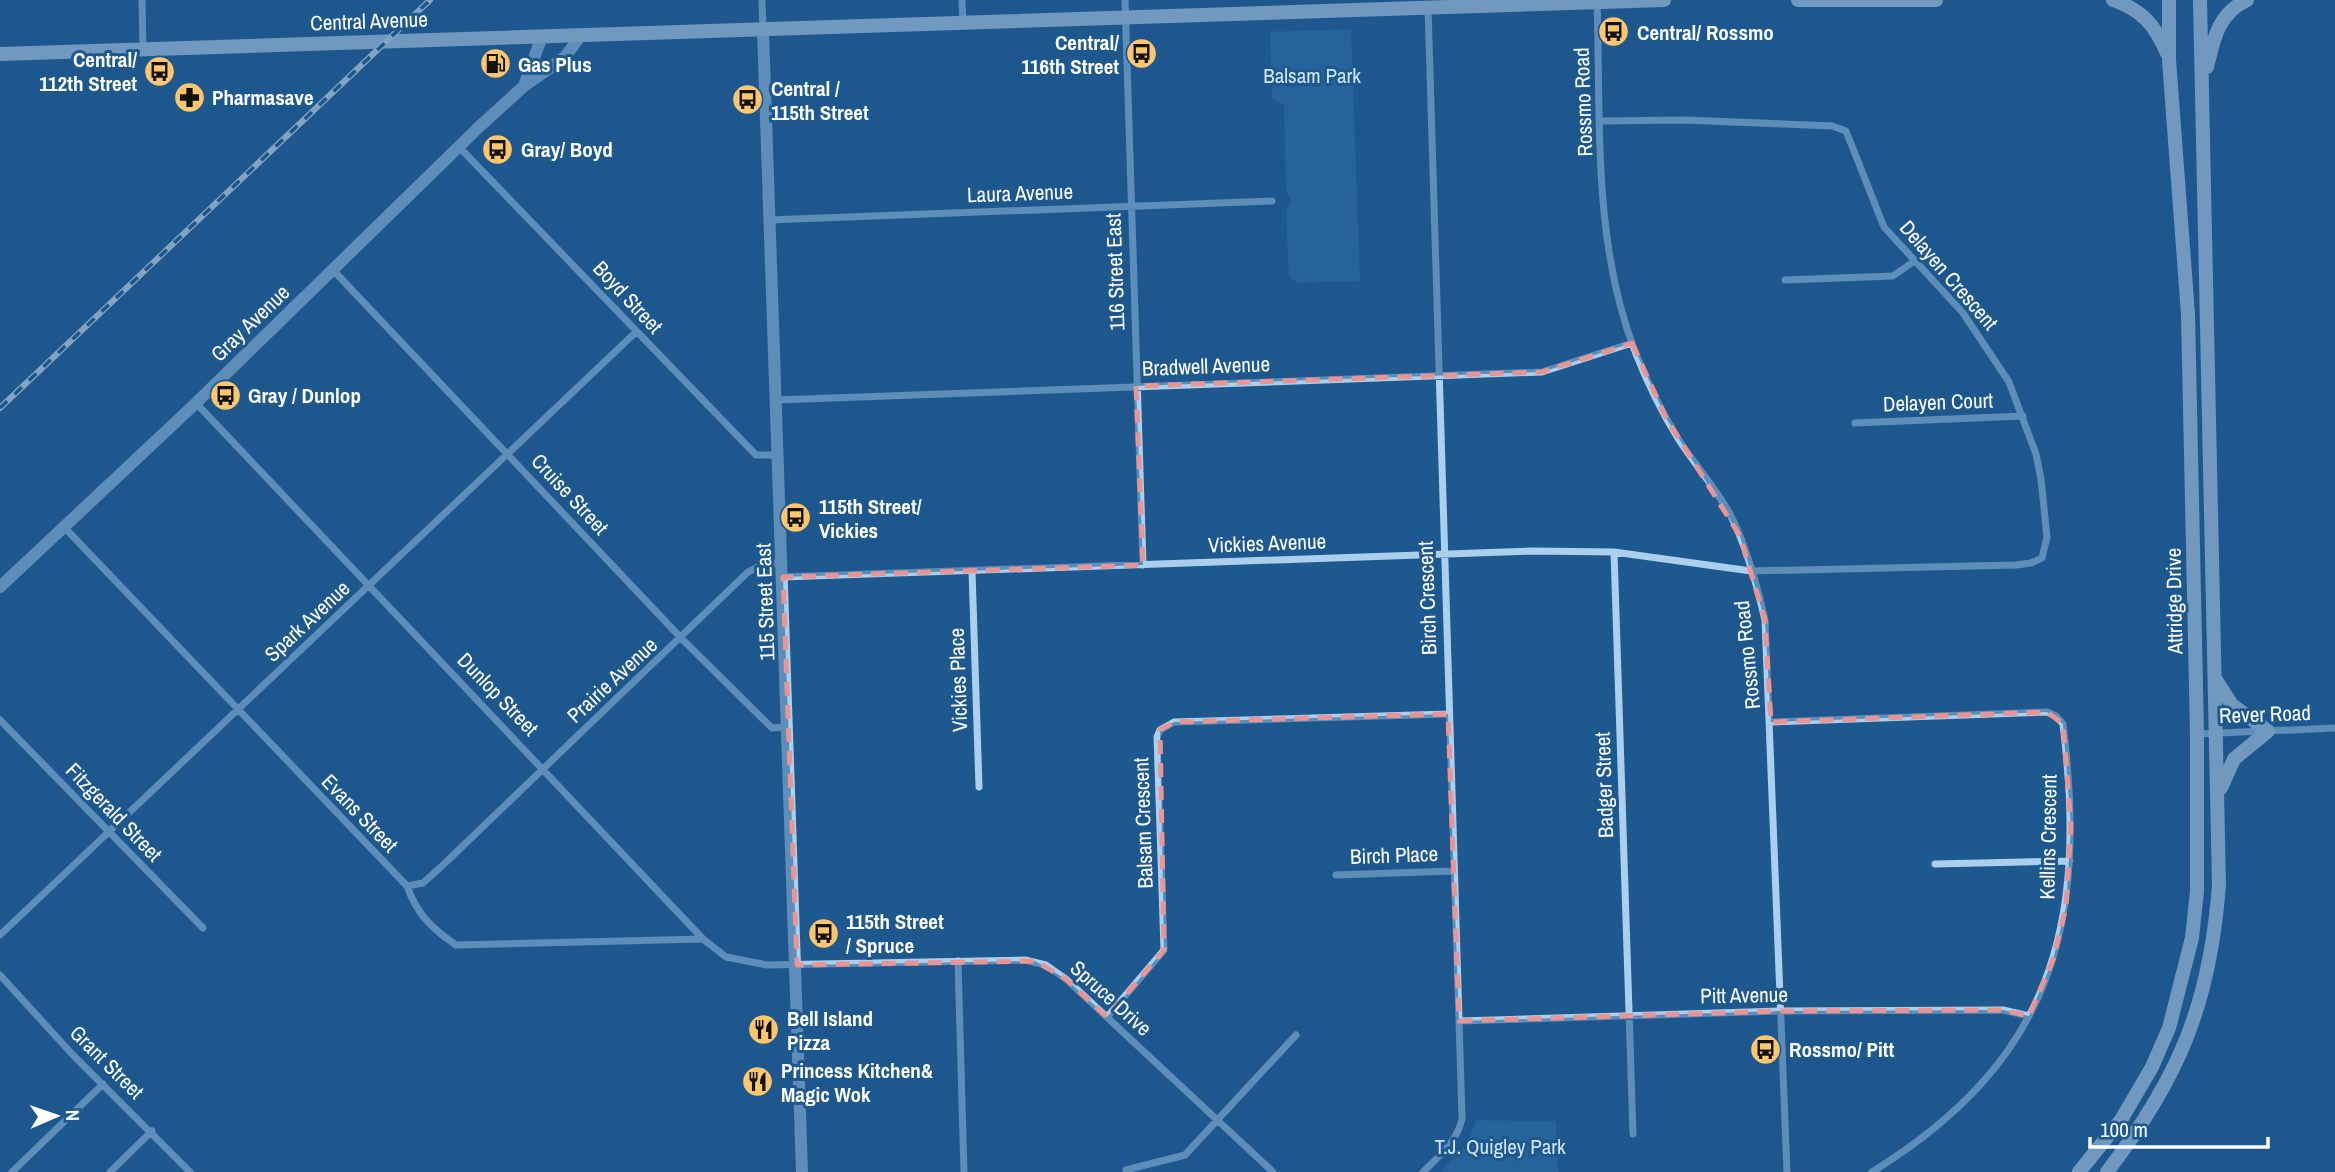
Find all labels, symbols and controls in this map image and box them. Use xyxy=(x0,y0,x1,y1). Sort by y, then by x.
street label: Central Avenue xyxy=(310,4,428,38)
bus stop icon: Central/ Rossmo xyxy=(1597,15,1631,49)
place label: Central/ Rossmo xyxy=(1637,18,1774,47)
place label: Central/ 116th Street xyxy=(1021,28,1119,81)
bus stop icon: Central/ 116th Street xyxy=(1125,37,1159,71)
place label: Central/ 112th Street xyxy=(39,45,137,98)
fuel station icon: Gas Plus xyxy=(478,47,512,81)
street label: Rossmo Road xyxy=(1567,47,1599,157)
place label: Gas Plus xyxy=(518,50,592,79)
bus stop icon: Central/ 112th Street xyxy=(143,54,177,88)
park label: Balsam Park xyxy=(1263,61,1361,90)
place label: Central / 115th Street xyxy=(771,74,869,127)
pharmacy icon: Pharmasave xyxy=(172,80,206,114)
place label: Pharmasave xyxy=(212,83,313,112)
bus stop icon: Central / 115th Street xyxy=(731,83,765,117)
bus stop icon: Gray/ Boyd xyxy=(481,132,515,166)
place label: Gray/ Boyd xyxy=(521,135,613,164)
street label: Laura Avenue xyxy=(967,177,1073,209)
street label: 116 Street East xyxy=(1098,213,1132,331)
street label: Delayen Crescent xyxy=(1893,214,2005,336)
street label: Boyd Street xyxy=(587,254,669,340)
street label: Gray Avenue xyxy=(204,278,296,368)
street label: Bradwell Avenue xyxy=(1142,349,1270,383)
bus stop icon: Gray / Dunlop xyxy=(208,378,242,412)
place label: Gray / Dunlop xyxy=(248,381,361,410)
street label: Delayen Court xyxy=(1882,386,1994,418)
street label: Cruise Street xyxy=(525,447,615,541)
place label: 115th Street/ Vickies xyxy=(819,492,922,545)
bus stop icon: 115th Street/ Vickies xyxy=(779,501,813,535)
street label: Vickies Avenue xyxy=(1207,526,1327,560)
street label: Birch Crescent xyxy=(1411,540,1443,655)
street label: 115 Street East xyxy=(748,543,782,661)
street label: Attridge Drive xyxy=(2159,548,2189,655)
street label: Spark Avenue xyxy=(258,574,356,668)
street label: Rossmo Road xyxy=(1727,599,1767,711)
street label: Vickies Place xyxy=(942,628,974,732)
street label: Prairie Avenue xyxy=(561,631,663,729)
street label: Dunlop Street xyxy=(451,646,545,742)
street label: Rever Road xyxy=(2219,698,2311,730)
street label: Badger Street xyxy=(1588,731,1620,839)
street label: Fitzgerald Street xyxy=(59,756,169,868)
street label: Balsam Crescent xyxy=(1126,757,1160,889)
street label: Evans Street xyxy=(315,767,405,859)
street label: Kellins Crescent xyxy=(2032,774,2064,900)
street label: Birch Place xyxy=(1349,839,1439,871)
place label: 115th Street / Spruce xyxy=(846,907,944,960)
bus stop icon: 115th Street / Spruce xyxy=(806,916,840,950)
street label: Spruce Drive xyxy=(1064,954,1158,1042)
street label: Pitt Avenue xyxy=(1700,980,1788,1010)
place label: Bell Island Pizza xyxy=(787,1004,873,1057)
restaurant icon: Bell Island Pizza xyxy=(747,1013,781,1047)
street label: Grant Street xyxy=(64,1019,151,1106)
bus stop icon: Rossmo/ Pitt xyxy=(1749,1032,1783,1066)
place label: Rossmo/ Pitt xyxy=(1789,1035,1895,1064)
place label: Princess Kitchen& Magic Wok xyxy=(781,1056,934,1109)
restaurant icon: Princess Kitchen& Magic Wok xyxy=(741,1065,775,1099)
north arrow xyxy=(21,1081,91,1151)
scale bar xyxy=(2090,1106,2268,1150)
text: N xyxy=(60,1109,86,1121)
text: 100 m xyxy=(2100,1115,2148,1144)
park label: T.J. Quigley Park xyxy=(1434,1132,1566,1161)

